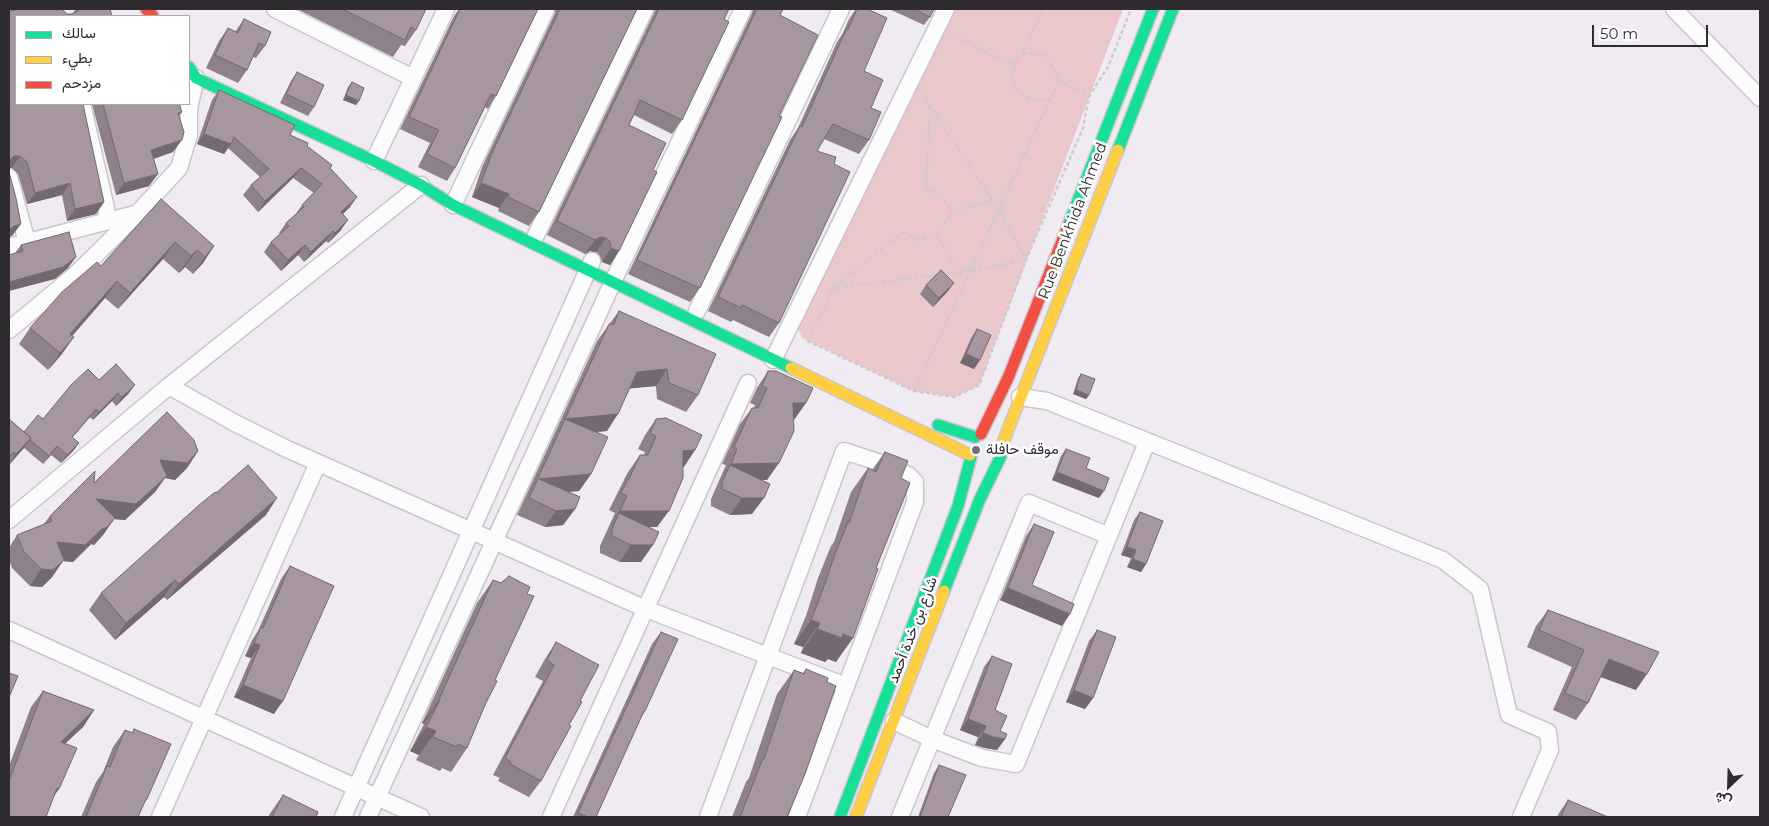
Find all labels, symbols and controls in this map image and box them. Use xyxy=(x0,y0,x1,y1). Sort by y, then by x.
legend xyxy=(15,15,190,105)
scale bar xyxy=(1594,15,1710,47)
text: سالك xyxy=(62,23,96,42)
text: 50 m xyxy=(1600,24,1638,43)
text: بطيء xyxy=(62,48,92,67)
text: مزدحم xyxy=(62,73,101,92)
street label: Rue Benkhida Ahmed xyxy=(1035,140,1111,302)
place label: موقف حافلة xyxy=(986,441,1059,459)
marker: موقف حافلة xyxy=(970,444,982,456)
street label: شارع بن خدة أحمد xyxy=(884,574,942,686)
north arrow xyxy=(1704,761,1754,811)
text: ش xyxy=(1712,788,1734,811)

